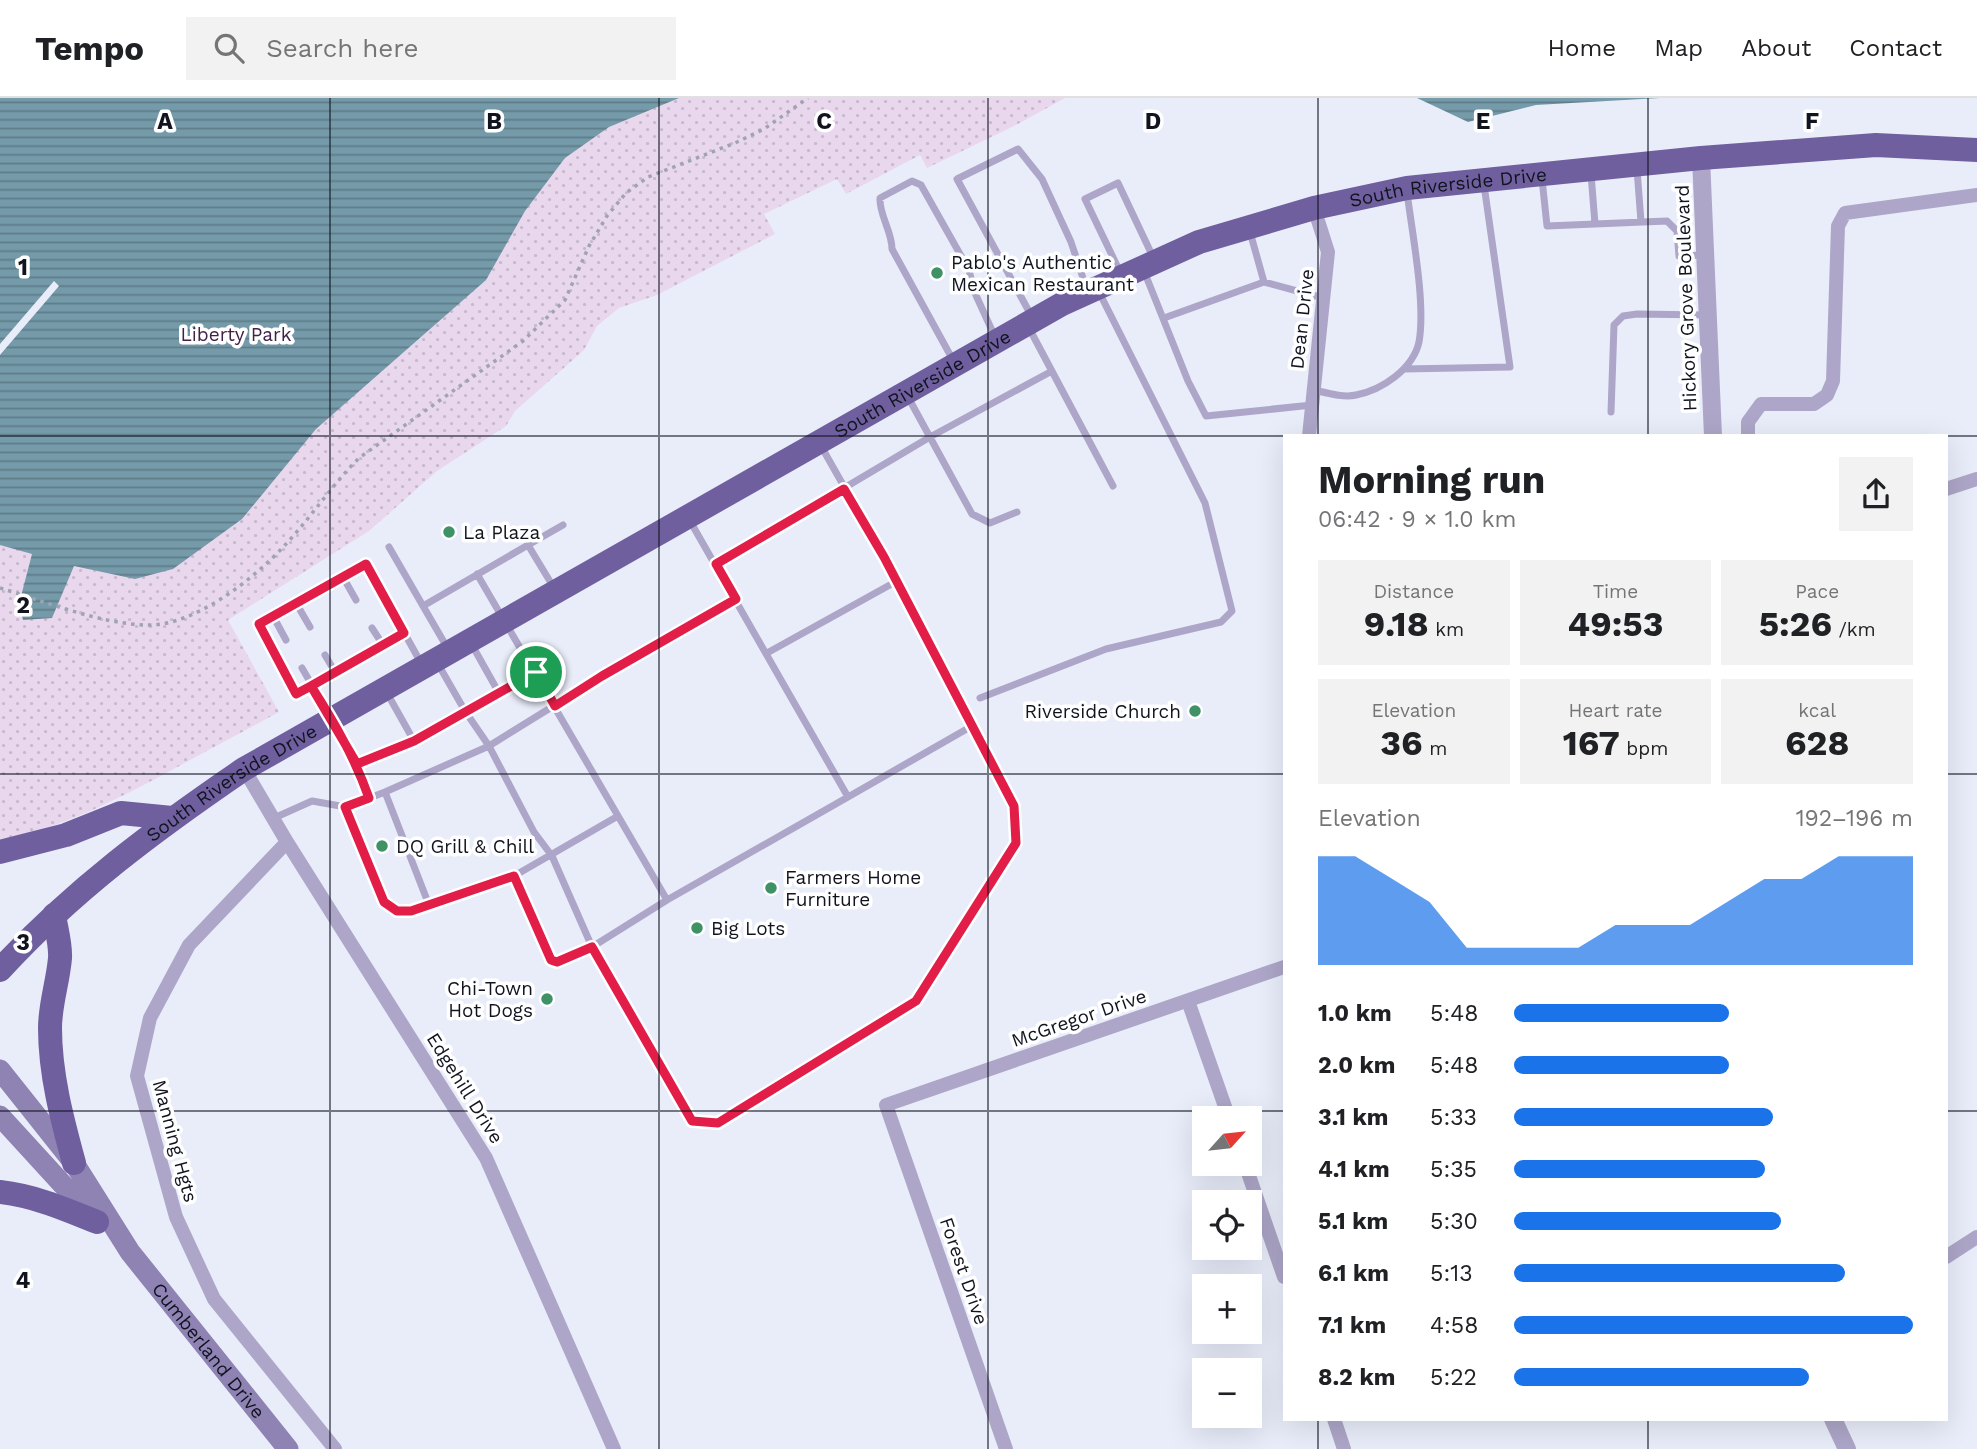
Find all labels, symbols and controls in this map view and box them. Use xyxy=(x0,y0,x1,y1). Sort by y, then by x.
search box xyxy=(186,17,676,80)
text: Tempo xyxy=(35,29,144,68)
icon: search xyxy=(210,29,248,67)
text: Search here xyxy=(266,33,419,63)
text: Home xyxy=(1548,34,1616,62)
text: Map xyxy=(1654,34,1703,62)
text: About xyxy=(1741,34,1811,62)
text: Contact xyxy=(1849,34,1942,62)
text: A xyxy=(157,108,173,135)
text: B xyxy=(486,108,502,135)
text: C xyxy=(816,108,832,135)
text: D xyxy=(1145,108,1161,135)
text: E xyxy=(1476,108,1490,135)
text: F xyxy=(1805,108,1819,135)
street label: South Riverside Drive xyxy=(1347,162,1548,212)
street label: Hickory Grove Boulevard xyxy=(1671,184,1701,412)
place label: Pablo's Authentic Mexican Restaurant xyxy=(951,251,1134,296)
text: 1 xyxy=(18,254,28,281)
marker: Pablo's Authentic Mexican Restaurant xyxy=(929,265,945,281)
street label: Dean Drive xyxy=(1285,268,1319,370)
park label: Liberty Park xyxy=(180,323,292,346)
street label: South Riverside Drive xyxy=(830,324,1014,443)
button: share xyxy=(1839,457,1913,531)
text: Morning run xyxy=(1318,458,1545,502)
text: 06:42 · 9 × 1.0 km xyxy=(1318,506,1516,533)
place label: La Plaza xyxy=(463,521,540,544)
marker: La Plaza xyxy=(441,524,457,540)
text: Distance xyxy=(1373,580,1454,603)
text: Time xyxy=(1593,580,1638,603)
text: Pace xyxy=(1795,580,1839,603)
text: 2 xyxy=(16,592,30,619)
text: 9.18 xyxy=(1364,603,1429,645)
text: 49:53 xyxy=(1568,603,1663,645)
text: 5:26 xyxy=(1759,603,1832,645)
text: km xyxy=(1429,618,1464,641)
text: /km xyxy=(1832,618,1876,641)
pin xyxy=(506,642,566,702)
icon: arrive xyxy=(517,653,555,691)
text: Elevation xyxy=(1371,699,1456,722)
text: Heart rate xyxy=(1569,699,1662,722)
text: kcal xyxy=(1798,699,1836,722)
place label: Riverside Church xyxy=(1024,700,1181,723)
marker: Riverside Church xyxy=(1187,703,1203,719)
street label: South Riverside Drive xyxy=(141,719,321,846)
text: 36 xyxy=(1380,722,1423,764)
text: 167 xyxy=(1563,722,1620,764)
text: 628 xyxy=(1785,722,1849,764)
text: m xyxy=(1423,737,1447,760)
text: bpm xyxy=(1620,737,1668,760)
text: Elevation xyxy=(1318,805,1421,832)
text: 192–196 m xyxy=(1796,805,1913,832)
place label: DQ Grill & Chill xyxy=(396,835,534,858)
marker: DQ Grill & Chill xyxy=(374,838,390,854)
place label: Farmers Home Furniture xyxy=(785,866,921,911)
marker: Farmers Home Furniture xyxy=(763,880,779,896)
place label: Big Lots xyxy=(711,917,785,940)
marker: Big Lots xyxy=(689,920,705,936)
text: 3 xyxy=(16,929,30,956)
place label: Chi-Town Hot Dogs xyxy=(447,977,533,1022)
street label: McGregor Drive xyxy=(1008,984,1150,1052)
marker: Chi-Town Hot Dogs xyxy=(539,991,555,1007)
text: 1.0 km xyxy=(1318,1000,1392,1027)
text: 5:48 xyxy=(1430,1000,1478,1027)
street label: Edgehill Drive xyxy=(422,1028,508,1148)
text: 2.0 km xyxy=(1318,1052,1396,1079)
text: 5:48 xyxy=(1430,1052,1478,1079)
street label: Manning Hgts xyxy=(148,1077,202,1205)
text: 3.1 km xyxy=(1318,1104,1388,1131)
text: 5:33 xyxy=(1430,1104,1477,1131)
north arrow xyxy=(1192,1106,1262,1176)
map controls xyxy=(1192,1106,1262,1428)
text: 4.1 km xyxy=(1318,1156,1390,1183)
text: 5:35 xyxy=(1430,1156,1477,1183)
button: locate xyxy=(1192,1190,1262,1260)
text: 5.1 km xyxy=(1318,1208,1388,1235)
text: 5:30 xyxy=(1430,1208,1478,1235)
street label: Forest Drive xyxy=(935,1214,993,1328)
text: 6.1 km xyxy=(1318,1260,1389,1287)
text: 5:13 xyxy=(1430,1260,1473,1287)
text: 4 xyxy=(16,1267,31,1294)
button: + xyxy=(1192,1274,1262,1344)
street label: Cumberland Drive xyxy=(147,1278,270,1423)
text: 7.1 km xyxy=(1318,1312,1386,1339)
text: 4:58 xyxy=(1430,1312,1478,1339)
button: − xyxy=(1192,1358,1262,1428)
text: 8.2 km xyxy=(1318,1364,1395,1391)
text: 5:22 xyxy=(1430,1364,1477,1391)

